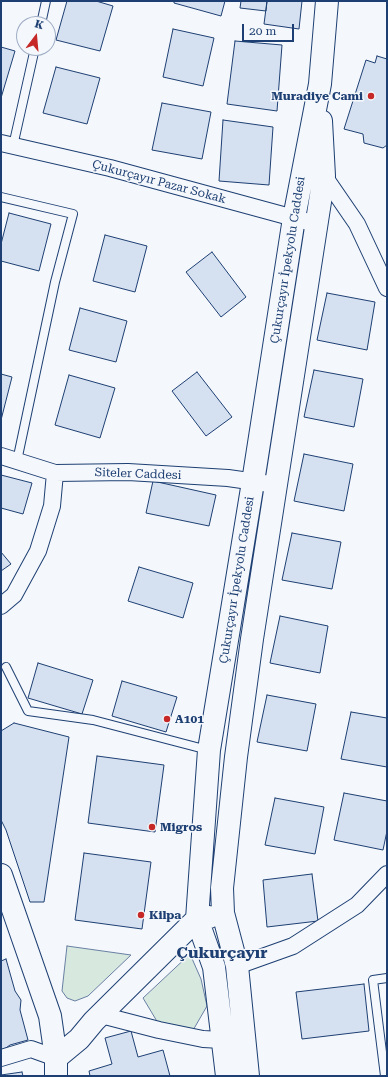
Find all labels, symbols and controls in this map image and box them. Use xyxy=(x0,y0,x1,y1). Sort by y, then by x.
north arrow xyxy=(16,16,56,56)
scale bar xyxy=(244,16,296,42)
text: K xyxy=(33,18,45,32)
text: 20 m xyxy=(249,24,276,38)
place label: Muradiye Cami xyxy=(271,89,363,103)
marker: Muradiye Cami xyxy=(366,91,376,101)
street label: Çukurçayır Pazar Sokak xyxy=(90,157,228,207)
street label: Çukurçayır İpekyolu Caddesi xyxy=(268,175,308,345)
street label: Siteler Caddesi xyxy=(94,465,182,483)
street label: Çukurçayır İpekyolu Caddesi xyxy=(217,495,257,665)
place label: A101 xyxy=(175,712,204,726)
marker: A101 xyxy=(162,714,172,724)
place label: Migros xyxy=(160,820,202,834)
marker: Migros xyxy=(147,822,157,832)
place label: Kilpa xyxy=(149,908,181,922)
marker: Kilpa xyxy=(136,910,146,920)
district label: Çukurçayır xyxy=(177,943,267,963)

